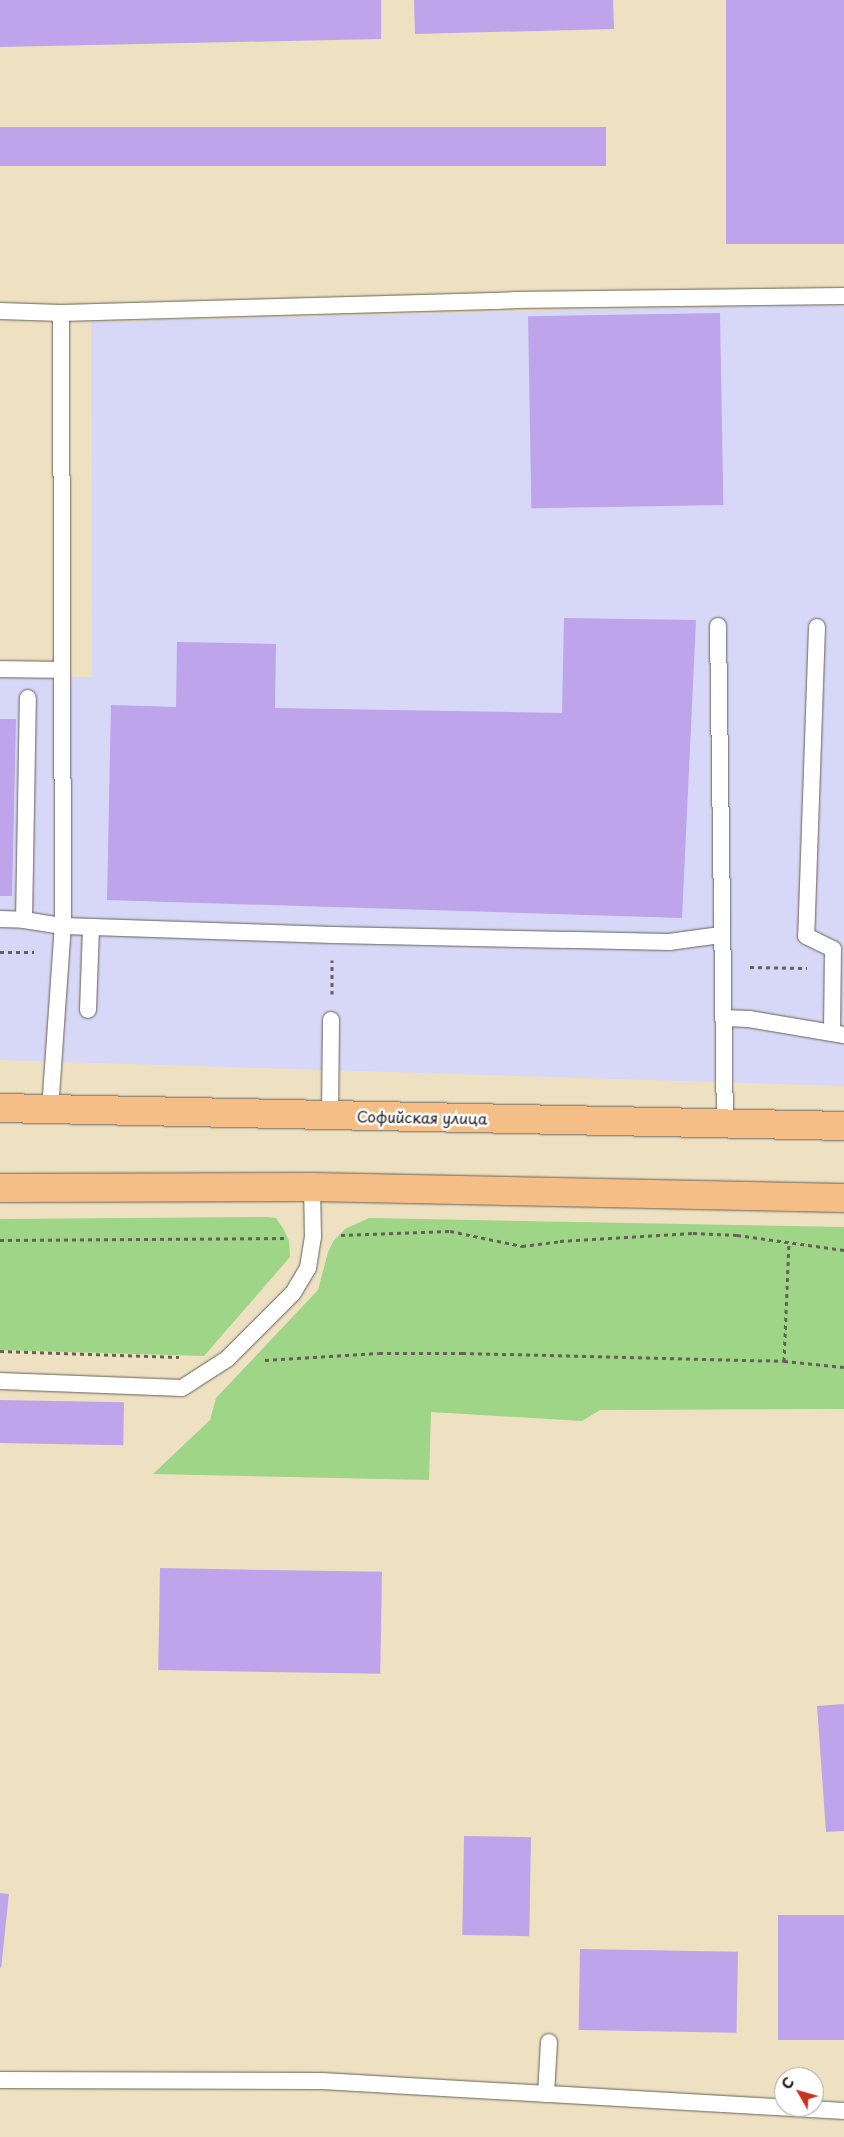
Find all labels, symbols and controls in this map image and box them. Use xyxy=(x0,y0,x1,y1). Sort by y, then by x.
street label: Софийская улица xyxy=(356,1107,488,1127)
north arrow xyxy=(774,2067,824,2117)
text: С xyxy=(776,2072,799,2094)

